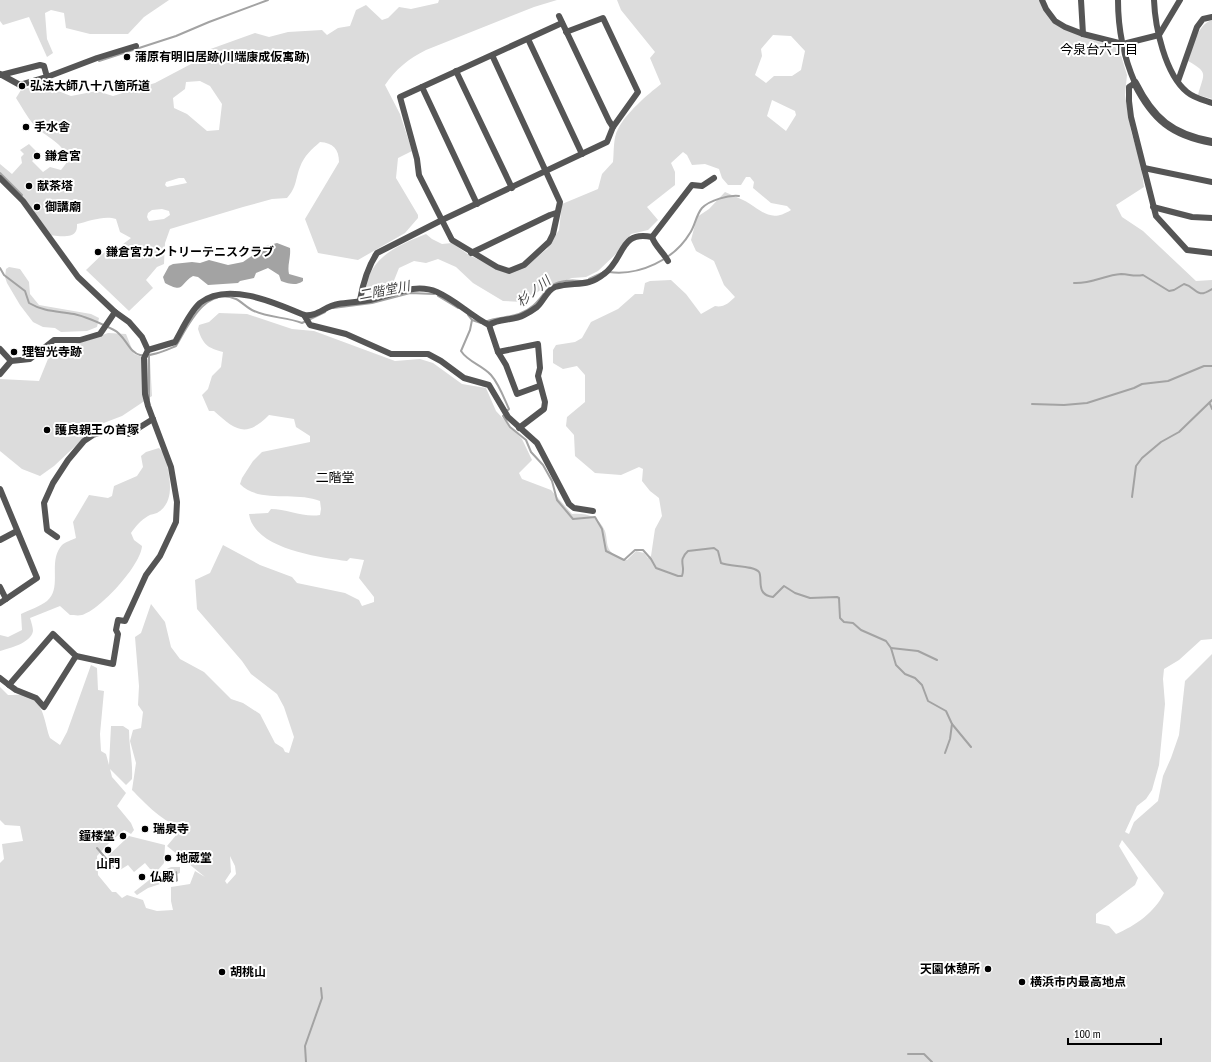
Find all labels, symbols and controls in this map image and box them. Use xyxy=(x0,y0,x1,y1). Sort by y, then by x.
district label: 今泉台六丁目 xyxy=(1060,41,1138,58)
place label: 蒲原有明旧居跡(川端康成仮寓跡) xyxy=(135,49,310,64)
marker: 蒲原有明旧居跡(川端康成仮寓跡) xyxy=(122,52,132,62)
place label: 弘法大師八十八箇所道 xyxy=(30,78,150,93)
marker: 弘法大師八十八箇所道 xyxy=(17,81,27,91)
place label: 手水舎 xyxy=(34,119,70,134)
marker: 手水舎 xyxy=(21,122,31,132)
place label: 鎌倉宮 xyxy=(45,148,81,163)
marker: 鎌倉宮 xyxy=(32,151,42,161)
place label: 献茶塔 xyxy=(37,178,73,193)
marker: 献茶塔 xyxy=(24,181,34,191)
place label: 御講廟 xyxy=(45,199,81,214)
marker: 御講廟 xyxy=(32,202,42,212)
place label: 鎌倉宮カントリーテニスクラブ xyxy=(106,244,274,259)
marker: 鎌倉宮カントリーテニスクラブ xyxy=(93,247,103,257)
water label: 杉ノ川 xyxy=(513,271,555,310)
water label: 二階堂川 xyxy=(357,277,413,304)
place label: 理智光寺跡 xyxy=(22,344,82,359)
marker: 理智光寺跡 xyxy=(9,347,19,357)
place label: 護良親王の首塚 xyxy=(55,422,139,437)
marker: 護良親王の首塚 xyxy=(42,425,52,435)
district label: 二階堂 xyxy=(315,469,355,486)
place label: 瑞泉寺 xyxy=(153,821,189,836)
marker: 瑞泉寺 xyxy=(140,824,150,834)
place label: 鐘楼堂 xyxy=(78,828,115,843)
marker: 鐘楼堂 xyxy=(118,831,128,841)
marker: 山門 xyxy=(103,845,113,855)
place label: 地蔵堂 xyxy=(176,850,212,865)
marker: 地蔵堂 xyxy=(163,853,173,863)
place label: 山門 xyxy=(96,856,120,871)
place label: 仏殿 xyxy=(150,869,174,884)
marker: 仏殿 xyxy=(137,872,147,882)
place label: 天園休憩所 xyxy=(920,961,980,976)
place label: 胡桃山 xyxy=(230,964,266,979)
marker: 天園休憩所 xyxy=(983,964,993,974)
marker: 胡桃山 xyxy=(217,967,227,977)
place label: 横浜市内最高地点 xyxy=(1030,974,1126,989)
marker: 横浜市内最高地点 xyxy=(1017,977,1027,987)
scale bar xyxy=(1068,1020,1161,1046)
text: 100 m xyxy=(1074,1026,1101,1041)

